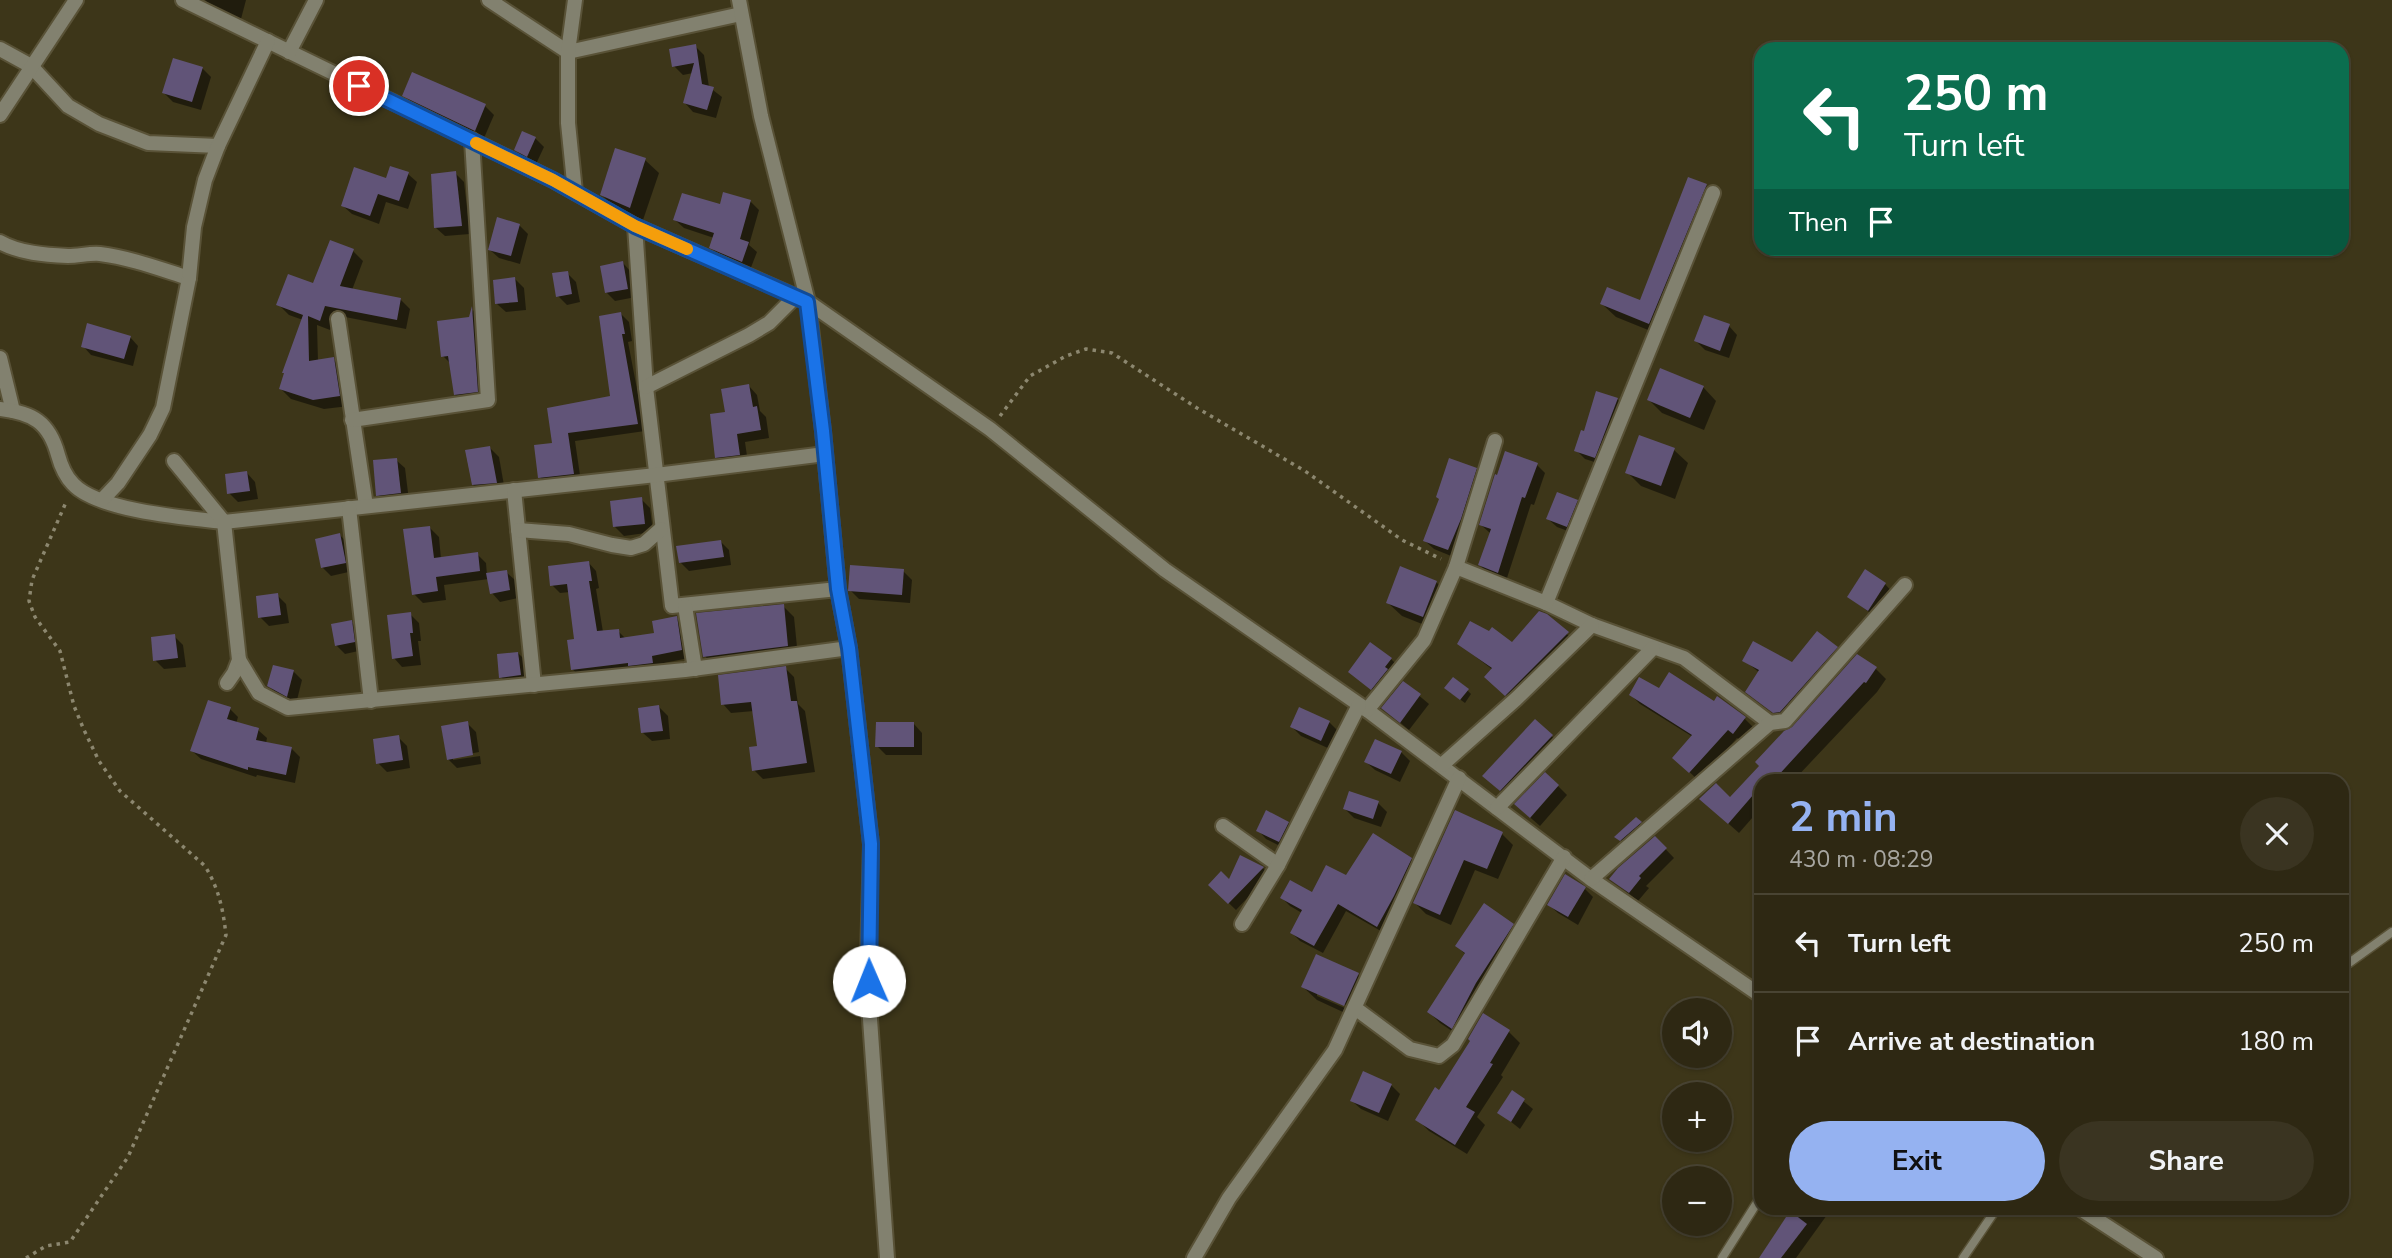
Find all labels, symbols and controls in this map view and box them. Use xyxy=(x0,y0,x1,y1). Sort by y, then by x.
pin xyxy=(329,56,389,116)
text: 250 m xyxy=(1904,60,2048,127)
icon: arrive xyxy=(340,67,378,105)
icon: left xyxy=(1789,70,1880,161)
text: Turn left xyxy=(1904,124,2024,167)
icon: arrive xyxy=(1862,203,1900,241)
text: Then xyxy=(1789,205,1848,240)
text: 2 min xyxy=(1789,789,1898,846)
button: close xyxy=(2240,797,2314,871)
text: 430 m · 08:29 xyxy=(1789,844,1934,875)
icon: left xyxy=(1789,924,1827,962)
text: Turn left xyxy=(1848,926,1951,961)
text: 250 m xyxy=(2238,926,2314,961)
position arrow xyxy=(832,944,906,1018)
map controls xyxy=(1662,998,1732,1236)
button: sound xyxy=(1662,998,1732,1068)
icon: arrive xyxy=(1789,1022,1827,1060)
text: Arrive at destination xyxy=(1848,1024,2095,1059)
text: 180 m xyxy=(2238,1024,2314,1059)
button: + xyxy=(1662,1082,1732,1152)
button: Exit xyxy=(1789,1121,2045,1201)
button: Share xyxy=(2059,1121,2314,1201)
button: − xyxy=(1662,1166,1732,1236)

